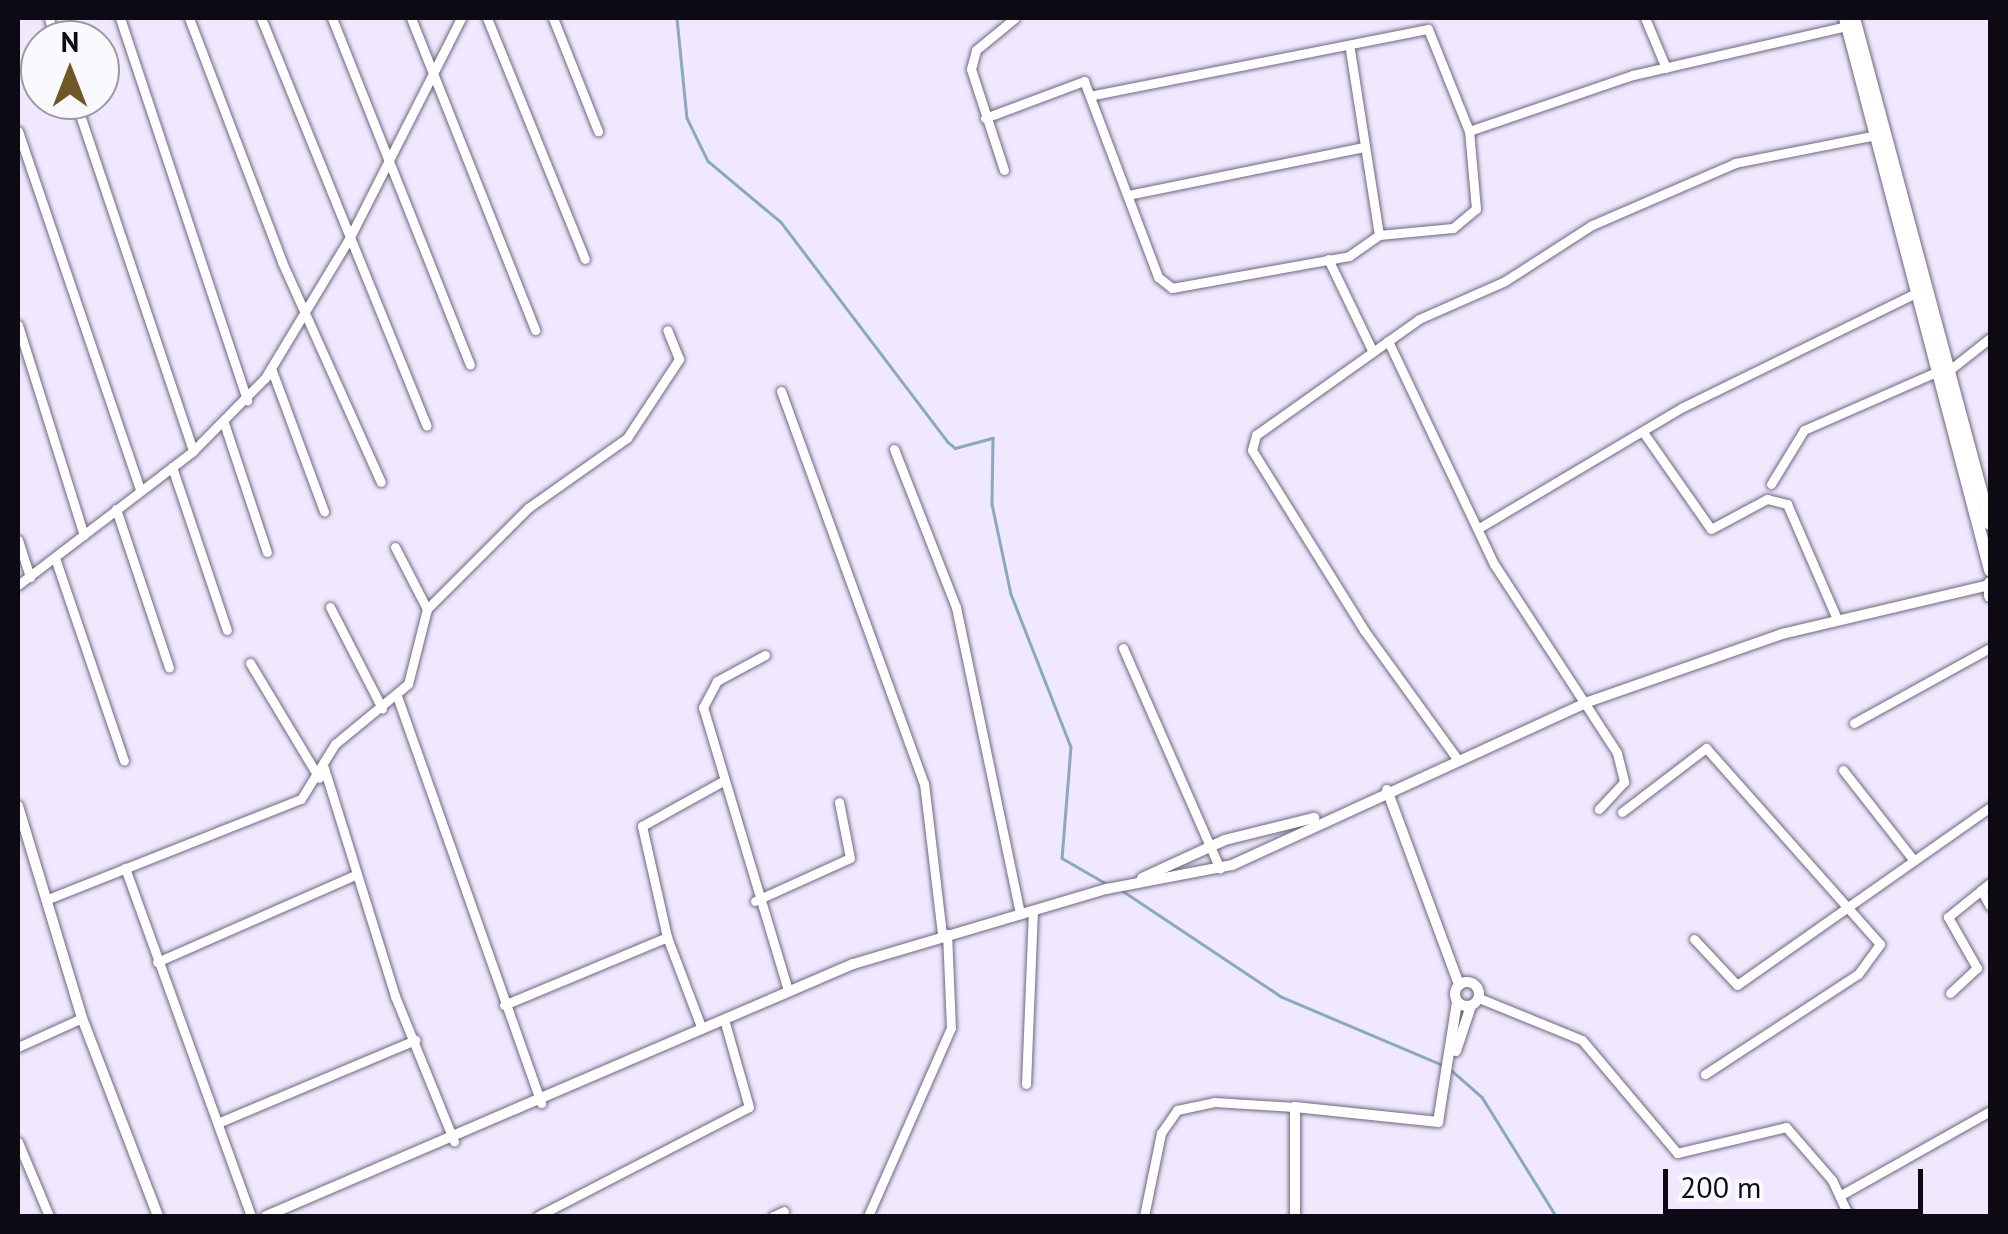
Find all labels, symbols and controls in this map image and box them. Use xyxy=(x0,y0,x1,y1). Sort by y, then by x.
north arrow xyxy=(20,20,120,120)
text: N xyxy=(61,23,79,60)
scale bar xyxy=(1668,1149,1928,1211)
text: 200 m xyxy=(1680,1167,1761,1206)

